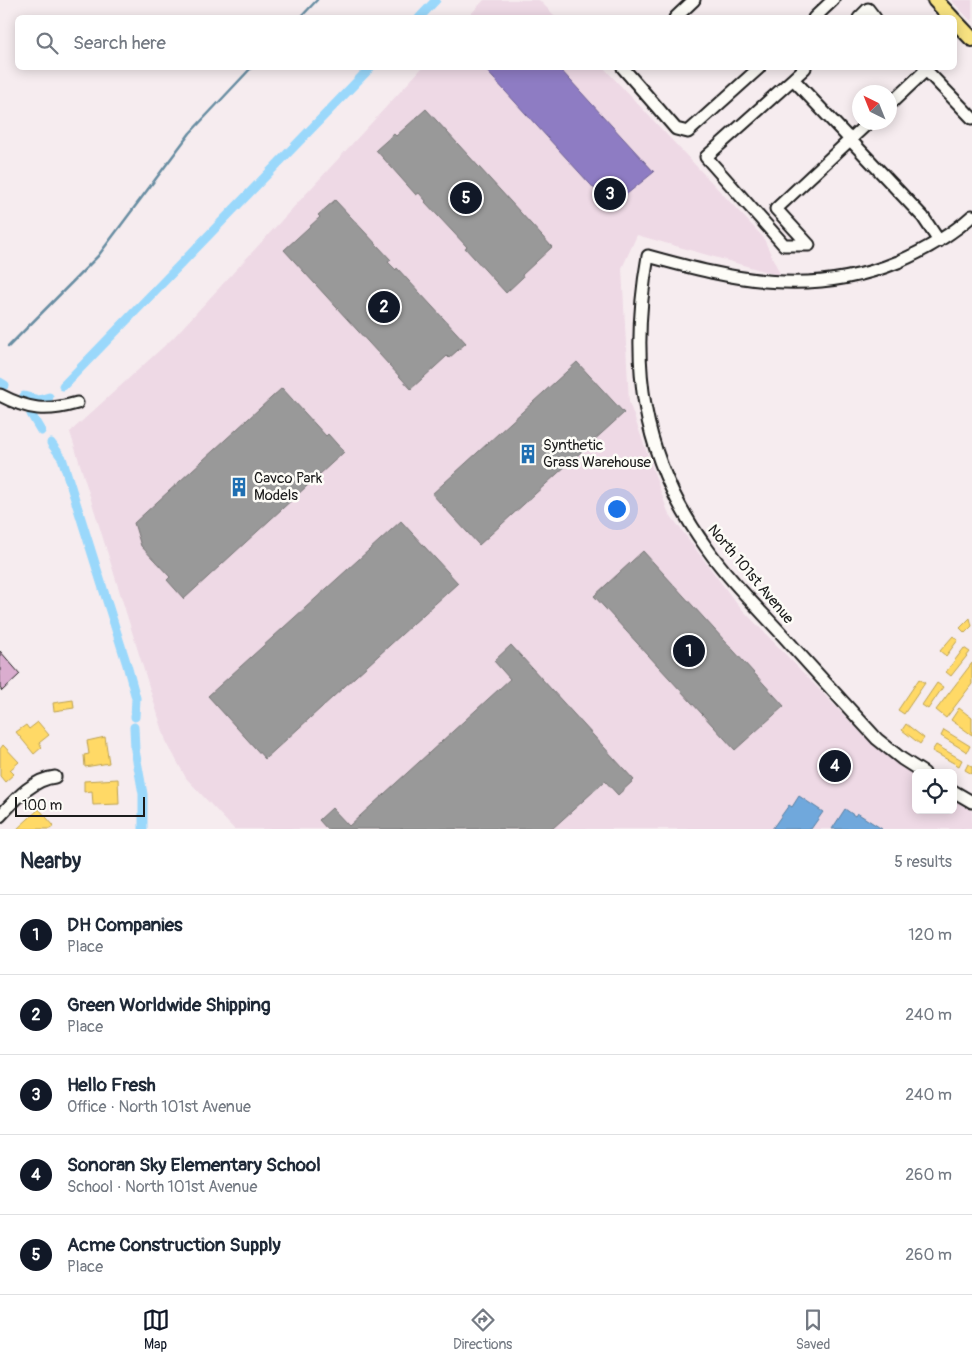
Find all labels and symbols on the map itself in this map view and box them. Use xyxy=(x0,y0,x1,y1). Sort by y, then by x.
north arrow xyxy=(852,85,897,130)
pin: 3 xyxy=(594,175,626,213)
pin: 5 xyxy=(450,179,482,217)
pin: 2 xyxy=(368,288,400,326)
place label: Synthetic Grass Warehouse xyxy=(543,436,652,472)
building icon: Synthetic Grass Warehouse xyxy=(517,443,539,465)
place label: Cavco Park Models xyxy=(254,469,323,505)
building icon: Cavco Park Models xyxy=(228,476,250,498)
your location xyxy=(604,496,630,522)
street label: North 101st Avenue xyxy=(703,521,798,628)
pin: 1 xyxy=(673,632,705,670)
pin: 4 xyxy=(819,747,851,785)
scale bar xyxy=(15,794,145,817)

